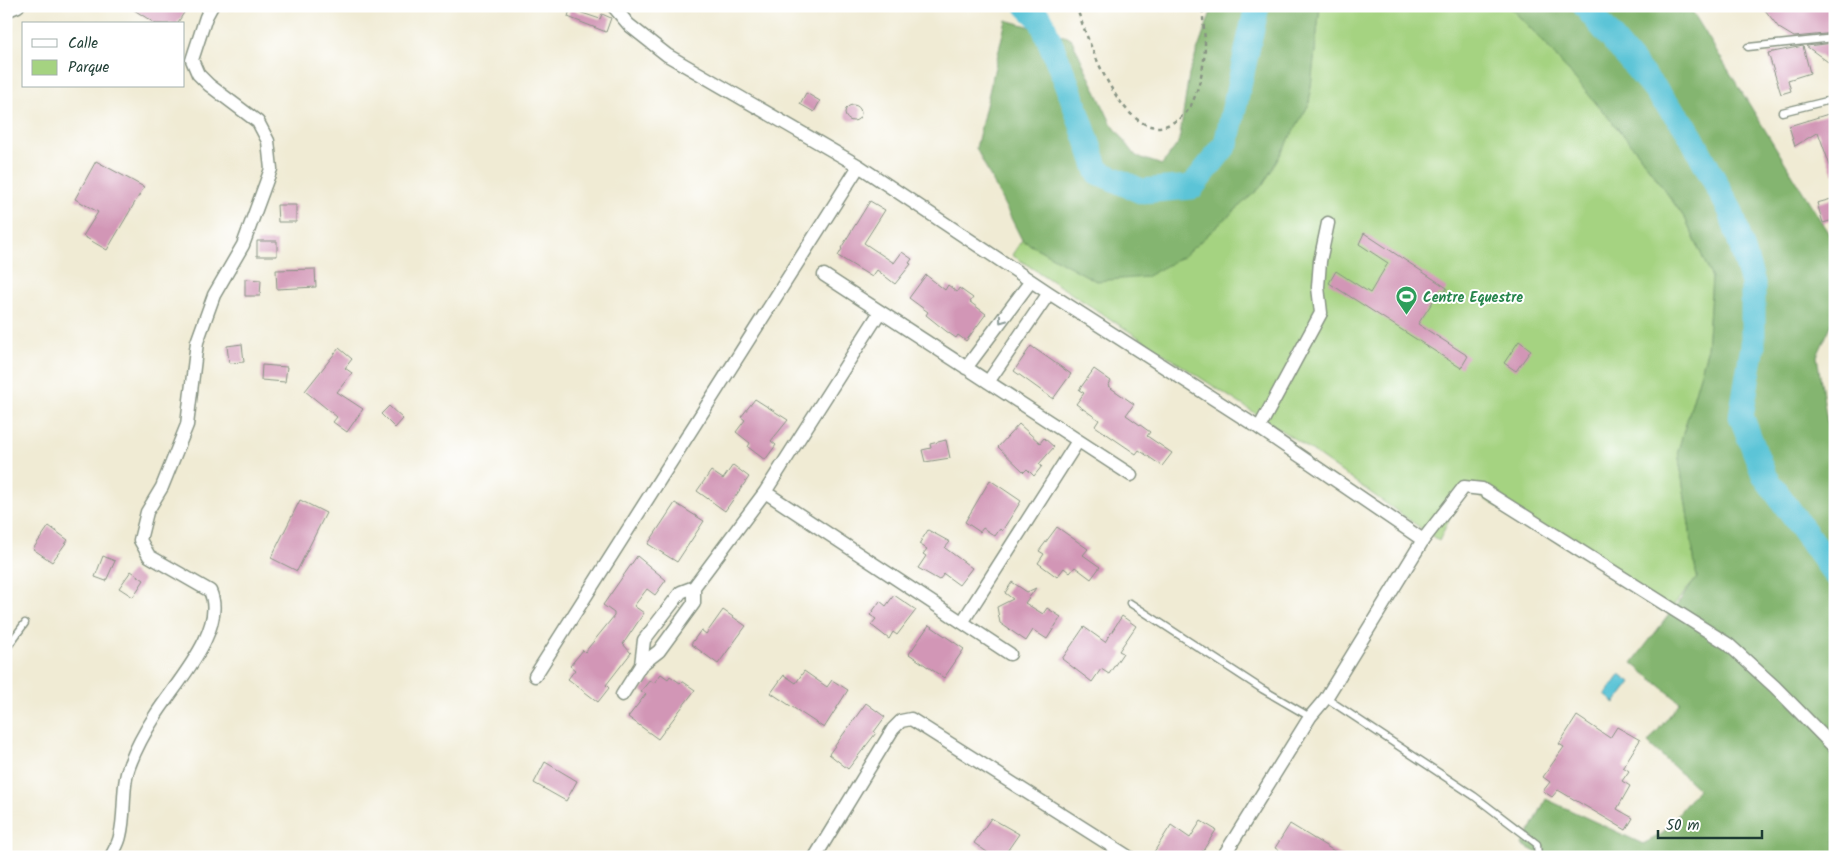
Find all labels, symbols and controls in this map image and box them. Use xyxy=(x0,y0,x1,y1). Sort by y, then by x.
legend xyxy=(22,22,185,88)
text: Calle xyxy=(68,32,98,56)
text: Parque xyxy=(68,56,109,80)
sports icon: Centre Equestre xyxy=(1395,285,1419,316)
place label: Centre Equestre xyxy=(1423,287,1523,309)
one-way arrow xyxy=(999,314,1007,323)
scale bar xyxy=(1658,808,1762,840)
text: 50 m xyxy=(1666,814,1700,838)

